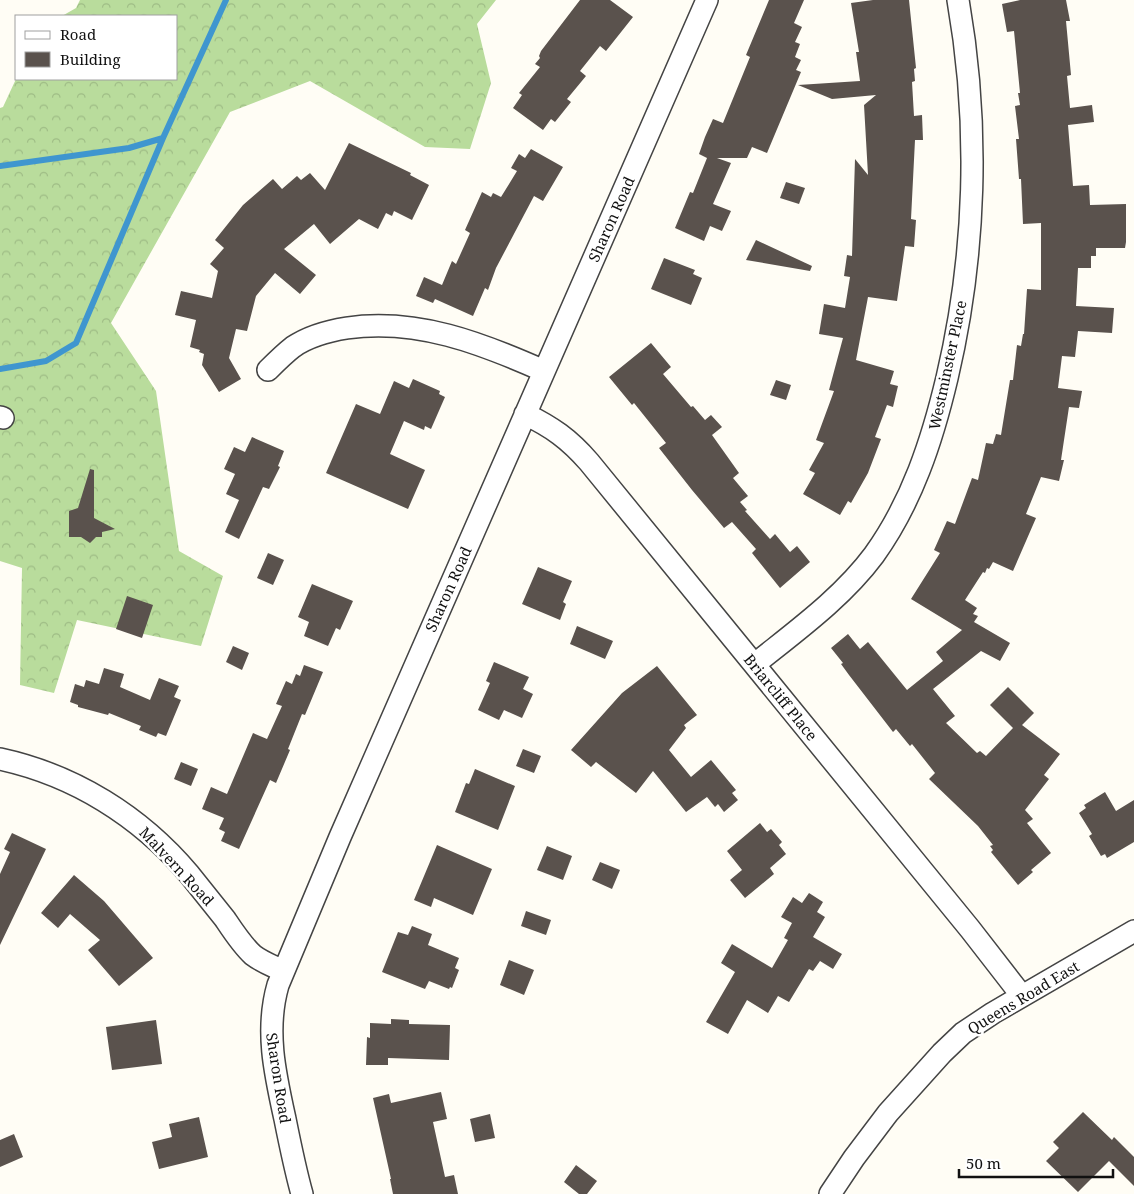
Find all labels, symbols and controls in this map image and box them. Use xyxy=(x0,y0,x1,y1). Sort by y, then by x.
legend xyxy=(15,15,178,80)
text: Road xyxy=(60,24,96,44)
text: Building xyxy=(60,49,121,69)
street label: Sharon Road xyxy=(583,173,639,265)
street label: Westminster Place xyxy=(923,298,971,432)
street label: Sharon Road xyxy=(420,543,476,635)
street label: Briarcliff Place xyxy=(740,649,822,745)
street label: Malvern Road xyxy=(135,822,219,910)
street label: Queens Road East xyxy=(963,956,1083,1038)
street label: Sharon Road xyxy=(262,1031,296,1125)
scale bar xyxy=(959,1146,1113,1178)
text: 50 m xyxy=(966,1153,1001,1173)

